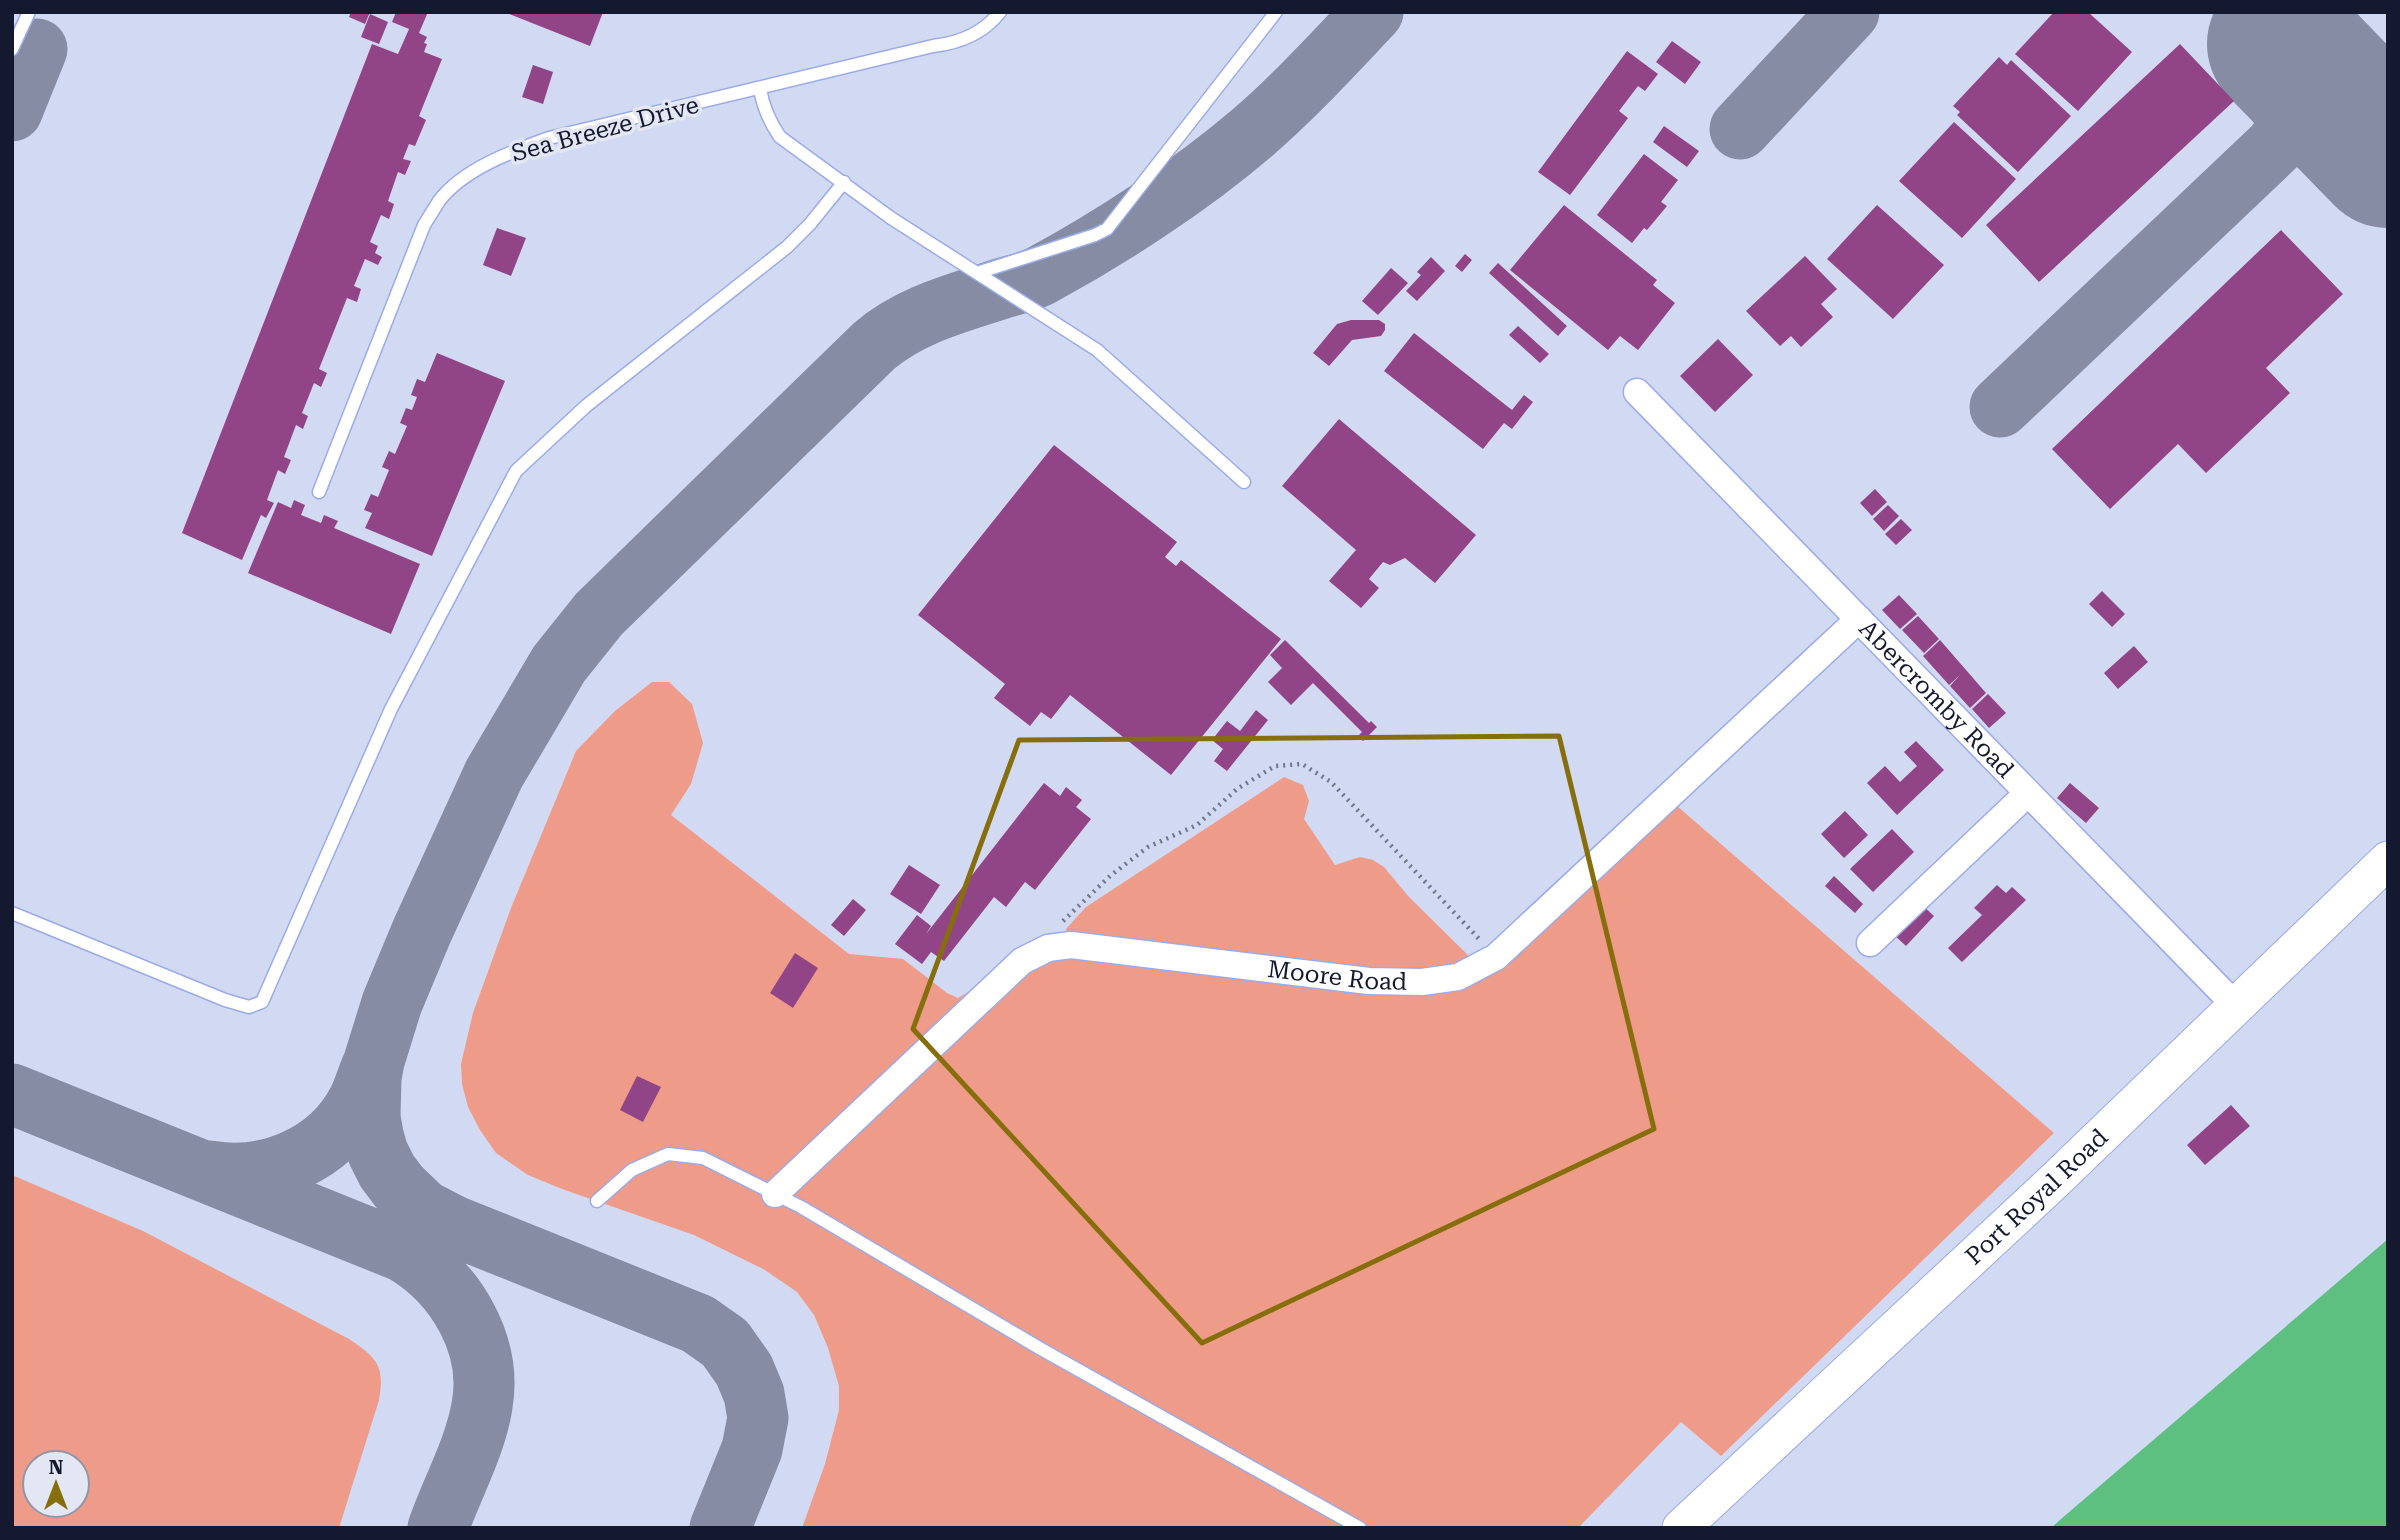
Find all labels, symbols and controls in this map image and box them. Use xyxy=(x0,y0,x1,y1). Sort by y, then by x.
street label: Sea Breeze Drive xyxy=(508,91,702,167)
street label: Abercromby Road xyxy=(1854,614,2020,784)
street label: Moore Road xyxy=(1266,955,1407,996)
street label: Port Royal Road xyxy=(1960,1123,2113,1270)
north arrow xyxy=(21,1449,91,1519)
text: N xyxy=(49,1456,64,1479)

